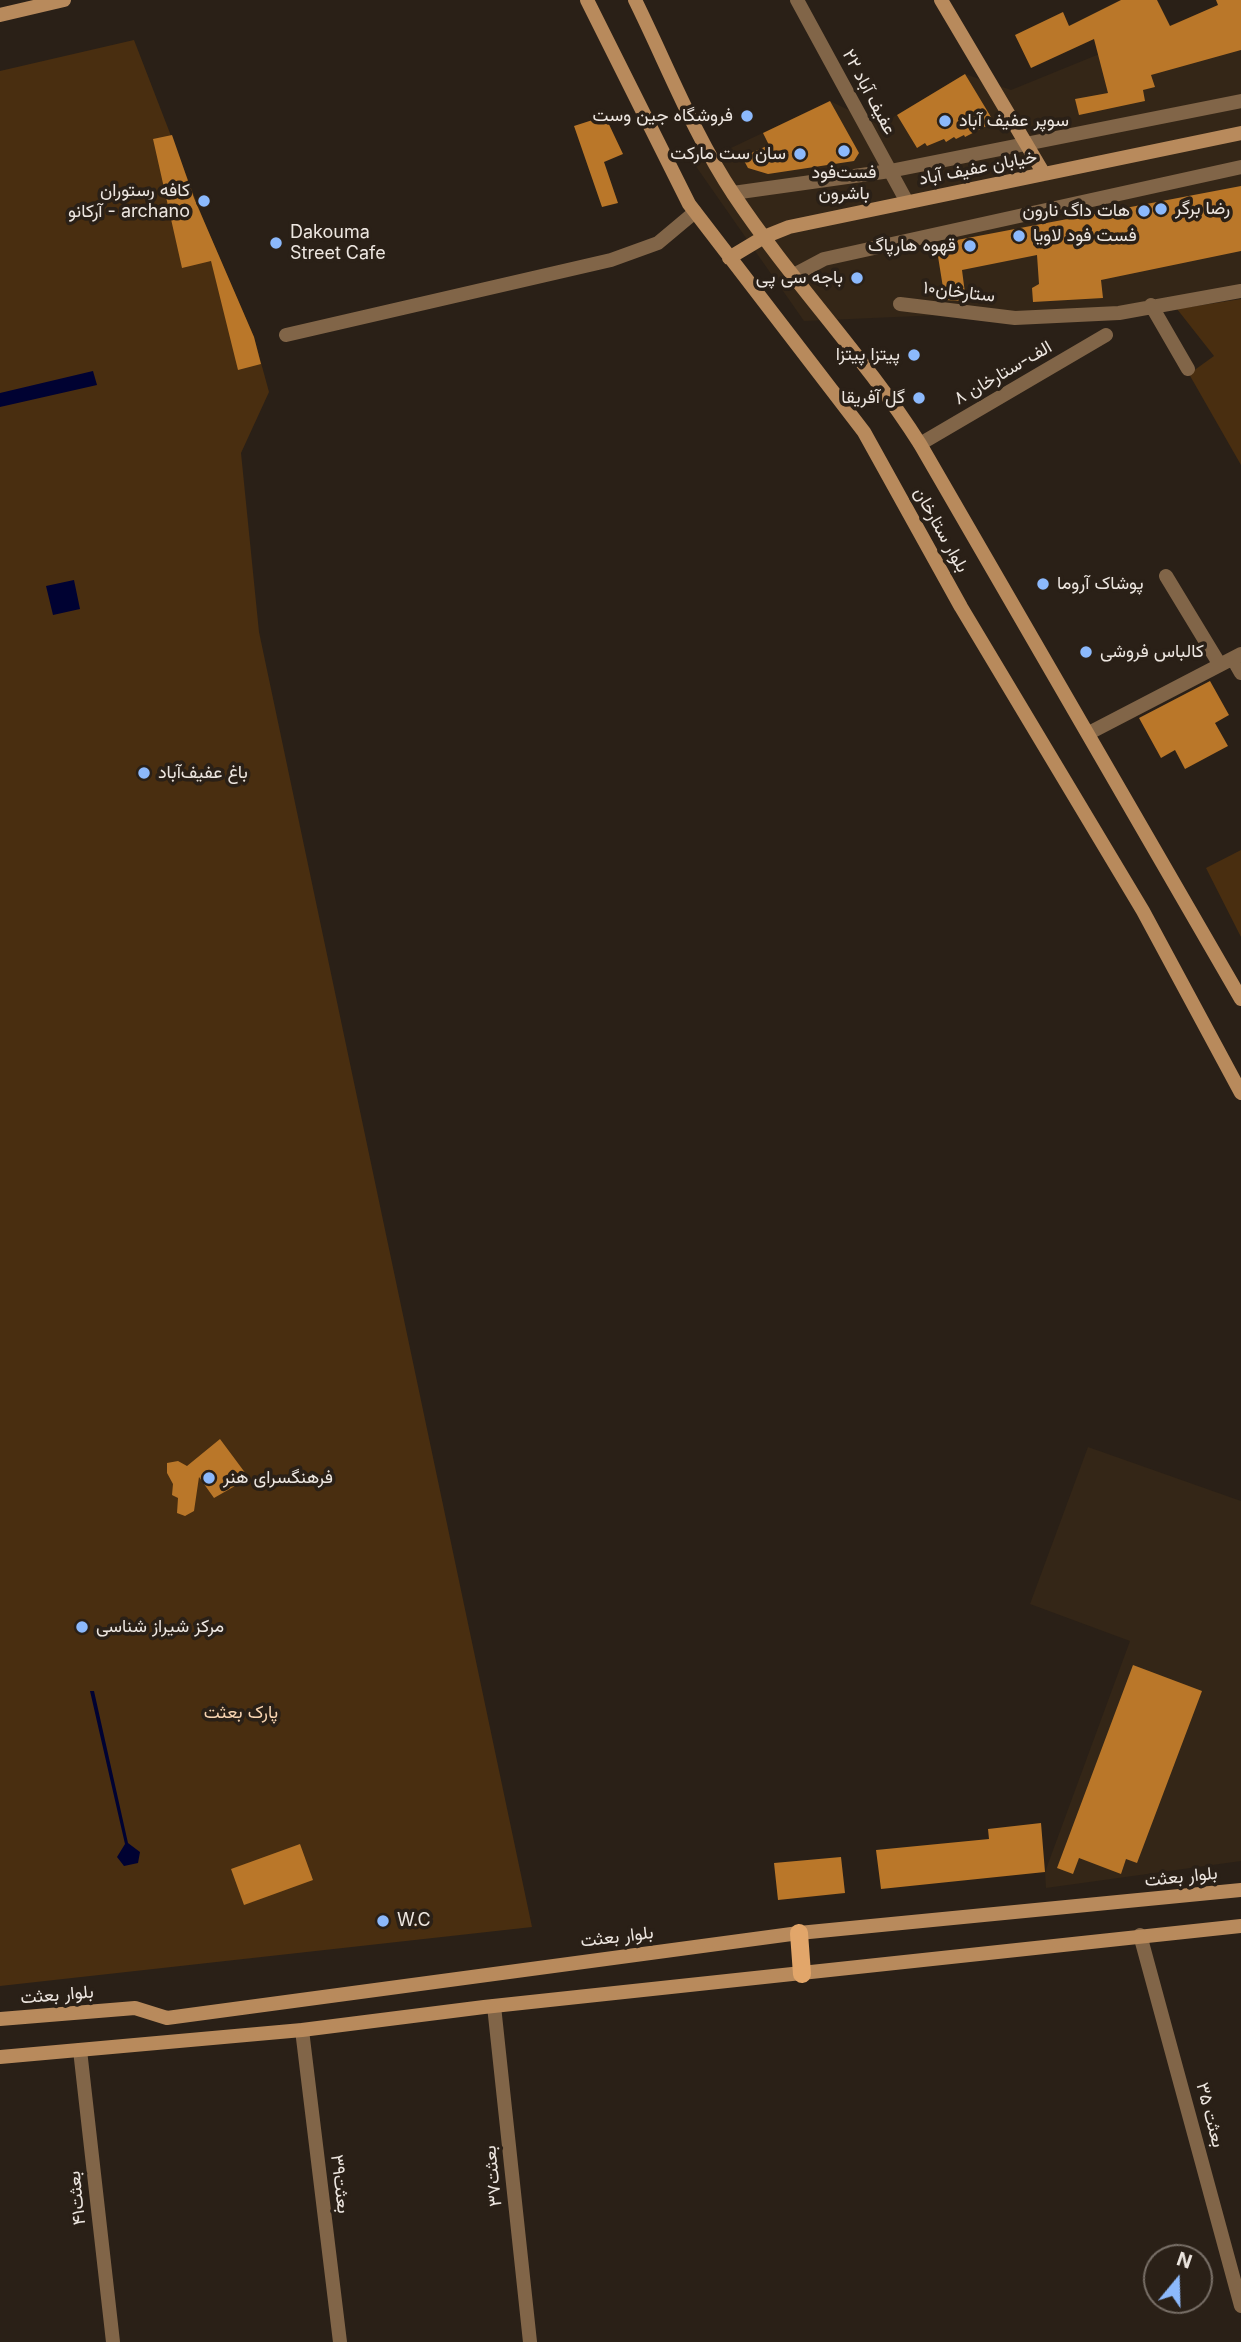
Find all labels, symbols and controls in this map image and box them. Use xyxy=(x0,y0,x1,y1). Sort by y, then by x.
street label: عفیف آباد ۲۲ xyxy=(838,46,900,138)
place label: فروشگاه جین وست xyxy=(592,105,733,127)
marker: فروشگاه جین وست xyxy=(739,108,755,124)
place label: سوپر عفیف آباد xyxy=(959,110,1069,132)
marker: سوپر عفیف آباد xyxy=(937,113,953,129)
place label: سان ست مارکت xyxy=(670,143,786,165)
marker: فست‌فود باشرون xyxy=(836,143,852,159)
marker: سان ست مارکت xyxy=(792,146,808,162)
street label: خیابان عفیف آباد xyxy=(917,146,1039,190)
place label: فست‌فود باشرون xyxy=(812,162,876,204)
place label: کافه رستوران آرکانو - archano xyxy=(68,180,190,222)
marker: کافه رستوران آرکانو - archano xyxy=(196,193,212,209)
place label: رضا برگر xyxy=(1175,198,1230,220)
place label: هات داگ نارون xyxy=(1022,200,1130,222)
marker: رضا برگر xyxy=(1153,201,1169,217)
marker: هات داگ نارون xyxy=(1136,203,1152,219)
place label: Dakouma Street Cafe xyxy=(290,222,386,264)
place label: فست فود لاویا xyxy=(1033,225,1137,247)
marker: فست فود لاویا xyxy=(1011,228,1027,244)
marker: Dakouma Street Cafe xyxy=(268,235,284,251)
place label: قهوه هارپاگ xyxy=(868,235,956,257)
marker: قهوه هارپاگ xyxy=(962,238,978,254)
place label: باجه سی پی xyxy=(756,267,843,289)
marker: باجه سی پی xyxy=(849,270,865,286)
street label: ستارخان۱۰ xyxy=(922,277,996,307)
street label: ۸ الف-ستارخان xyxy=(950,336,1056,410)
place label: پیتزا پیتزا xyxy=(836,344,900,366)
marker: پیتزا پیتزا xyxy=(906,347,922,363)
place label: گل آفریقا xyxy=(841,387,905,409)
marker: گل آفریقا xyxy=(911,390,927,406)
street label: بلوار ستارخان xyxy=(909,484,973,576)
place label: پوشاک آروما xyxy=(1057,573,1144,595)
marker: پوشاک آروما xyxy=(1035,576,1051,592)
place label: کالباس فروشی xyxy=(1100,641,1204,663)
marker: کالباس فروشی xyxy=(1078,644,1094,660)
place label: باغ عفیف‌آباد xyxy=(158,762,248,784)
marker: باغ عفیف‌آباد xyxy=(136,765,152,781)
place label: فرهنگسرای هنر xyxy=(223,1467,333,1489)
marker: فرهنگسرای هنر xyxy=(201,1470,217,1486)
place label: مرکز شیراز شناسی xyxy=(96,1616,224,1638)
marker: مرکز شیراز شناسی xyxy=(74,1619,90,1635)
park label: پارک بعثت xyxy=(204,1702,278,1724)
street label: بلوار بعثت xyxy=(1143,1862,1219,1892)
place label: W.C xyxy=(397,1910,431,1932)
marker: W.C xyxy=(375,1913,391,1929)
street label: بلوار بعثت xyxy=(579,1922,655,1952)
street label: بلوار بعثت xyxy=(20,1981,94,2009)
street label: ۳۵ بعثت xyxy=(1191,2080,1229,2150)
street label: بعثت۳۷ xyxy=(479,2144,507,2208)
street label: بعثت۳۹ xyxy=(326,2153,354,2215)
street label: بعثت۴۱ xyxy=(63,2170,91,2226)
north arrow xyxy=(1143,2244,1213,2314)
text: N xyxy=(1174,2247,1195,2274)

